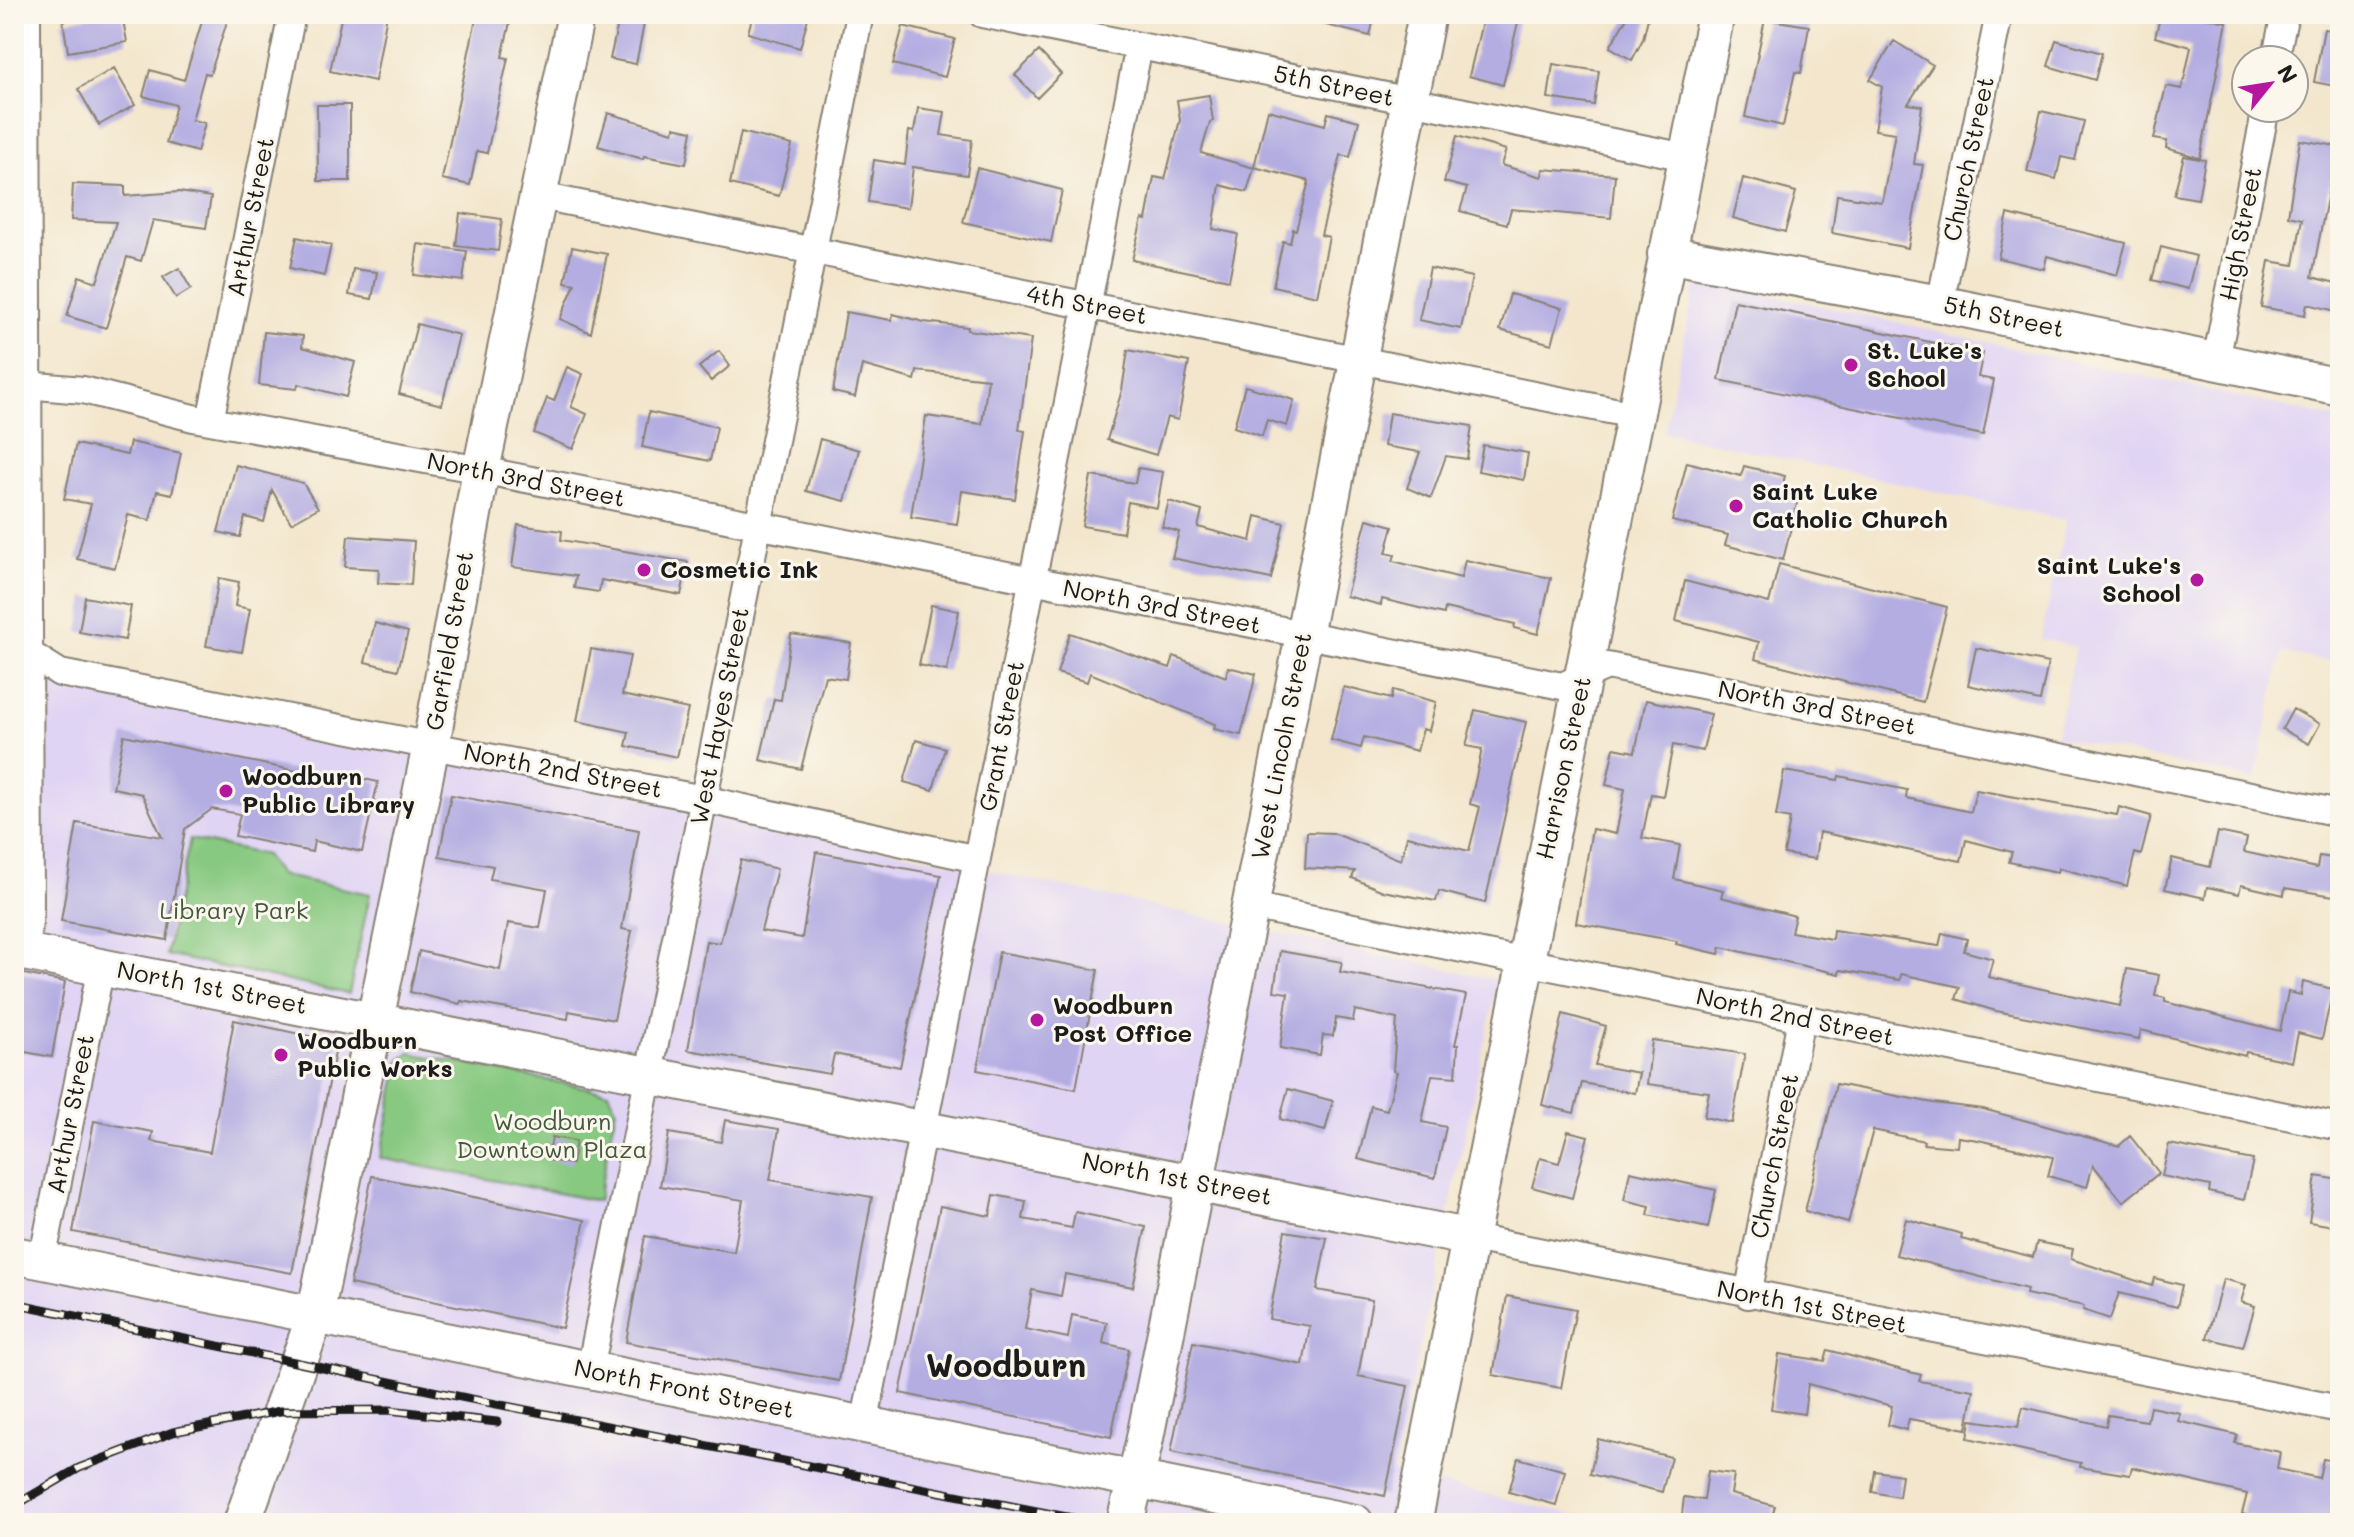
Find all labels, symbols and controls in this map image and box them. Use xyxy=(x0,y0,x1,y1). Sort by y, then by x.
north arrow xyxy=(2230,44,2310,124)
street label: 5th Street xyxy=(1271,57,1397,112)
text: N xyxy=(2271,59,2304,88)
street label: Church Street xyxy=(1935,74,2000,244)
street label: Arthur Street xyxy=(219,134,280,299)
street label: High Street xyxy=(2211,164,2268,303)
street label: 4th Street xyxy=(1024,277,1150,330)
street label: 5th Street xyxy=(1941,288,2067,343)
place label: St. Luke's School xyxy=(1867,334,1982,393)
marker: St. Luke's School xyxy=(1842,356,1860,374)
street label: North 3rd Street xyxy=(425,444,628,513)
place label: Saint Luke Catholic Church xyxy=(1752,475,1948,534)
marker: Saint Luke Catholic Church xyxy=(1727,497,1745,515)
street label: Garfield Street xyxy=(417,549,480,733)
place label: Saint Luke's School xyxy=(2037,549,2181,608)
place label: Cosmetic Ink xyxy=(660,553,819,584)
marker: Cosmetic Ink xyxy=(635,561,653,579)
street label: North 3rd Street xyxy=(1061,571,1264,640)
marker: Saint Luke's School xyxy=(2188,571,2206,589)
street label: West Hayes Street xyxy=(682,604,755,827)
street label: West Lincoln Street xyxy=(1243,629,1318,862)
street label: Grant Street xyxy=(971,658,1030,814)
street label: North 3rd Street xyxy=(1716,672,1919,741)
street label: Harrison Street xyxy=(1528,673,1597,862)
street label: North 2nd Street xyxy=(461,735,665,804)
place label: Woodburn Public Library xyxy=(242,760,415,819)
marker: Woodburn Public Library xyxy=(217,782,235,800)
park label: Library Park xyxy=(160,894,308,925)
street label: North 1st Street xyxy=(115,953,310,1020)
street label: North 2nd Street xyxy=(1693,979,1897,1052)
place label: Woodburn Post Office xyxy=(1053,989,1192,1048)
marker: Woodburn Post Office xyxy=(1028,1011,1046,1029)
place label: Woodburn Public Works xyxy=(297,1024,453,1083)
street label: Arthur Street xyxy=(39,1031,100,1196)
marker: Woodburn Public Works xyxy=(272,1046,290,1064)
street label: Church Street xyxy=(1742,1071,1805,1241)
park label: Woodburn Downtown Plaza xyxy=(457,1105,647,1164)
street label: North 1st Street xyxy=(1080,1144,1275,1211)
street label: North 1st Street xyxy=(1715,1272,1910,1339)
district label: Woodburn xyxy=(926,1343,1086,1385)
street label: North Front Street xyxy=(572,1351,797,1424)

